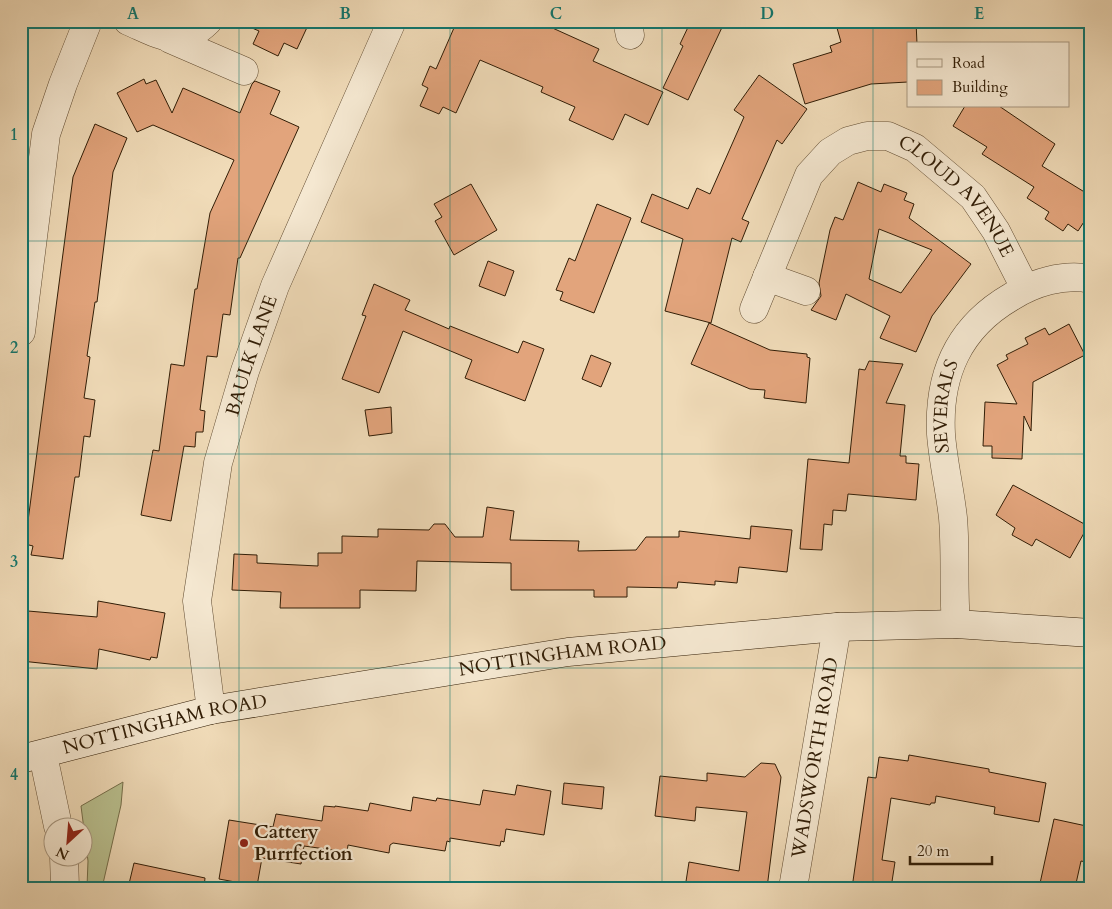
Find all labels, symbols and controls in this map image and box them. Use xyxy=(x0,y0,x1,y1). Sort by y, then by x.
text: A xyxy=(127,3,139,25)
text: B xyxy=(339,3,351,25)
text: C xyxy=(550,3,562,25)
text: D xyxy=(760,3,774,25)
text: E xyxy=(974,3,984,25)
legend xyxy=(907,42,1070,108)
text: Road xyxy=(952,53,985,73)
text: Building xyxy=(952,77,1008,97)
text: 1 xyxy=(10,124,18,146)
street label: CLOUD AVENUE xyxy=(894,129,1020,261)
street label: BAULK LANE xyxy=(220,292,284,419)
text: 2 xyxy=(10,337,18,359)
street label: SEVERALS xyxy=(928,355,965,455)
text: 3 xyxy=(10,551,18,573)
street label: NOTTINGHAM ROAD xyxy=(457,630,668,683)
street label: WADSWORTH ROAD xyxy=(785,655,845,861)
street label: NOTTINGHAM ROAD xyxy=(60,688,269,761)
text: 4 xyxy=(10,764,18,786)
north arrow xyxy=(42,816,92,866)
place label: Cattery Purrfection xyxy=(254,819,354,867)
scale bar xyxy=(910,834,992,866)
marker: Cattery Purrfection xyxy=(238,837,250,849)
text: 20 m xyxy=(917,841,949,861)
text: N xyxy=(53,842,72,864)

